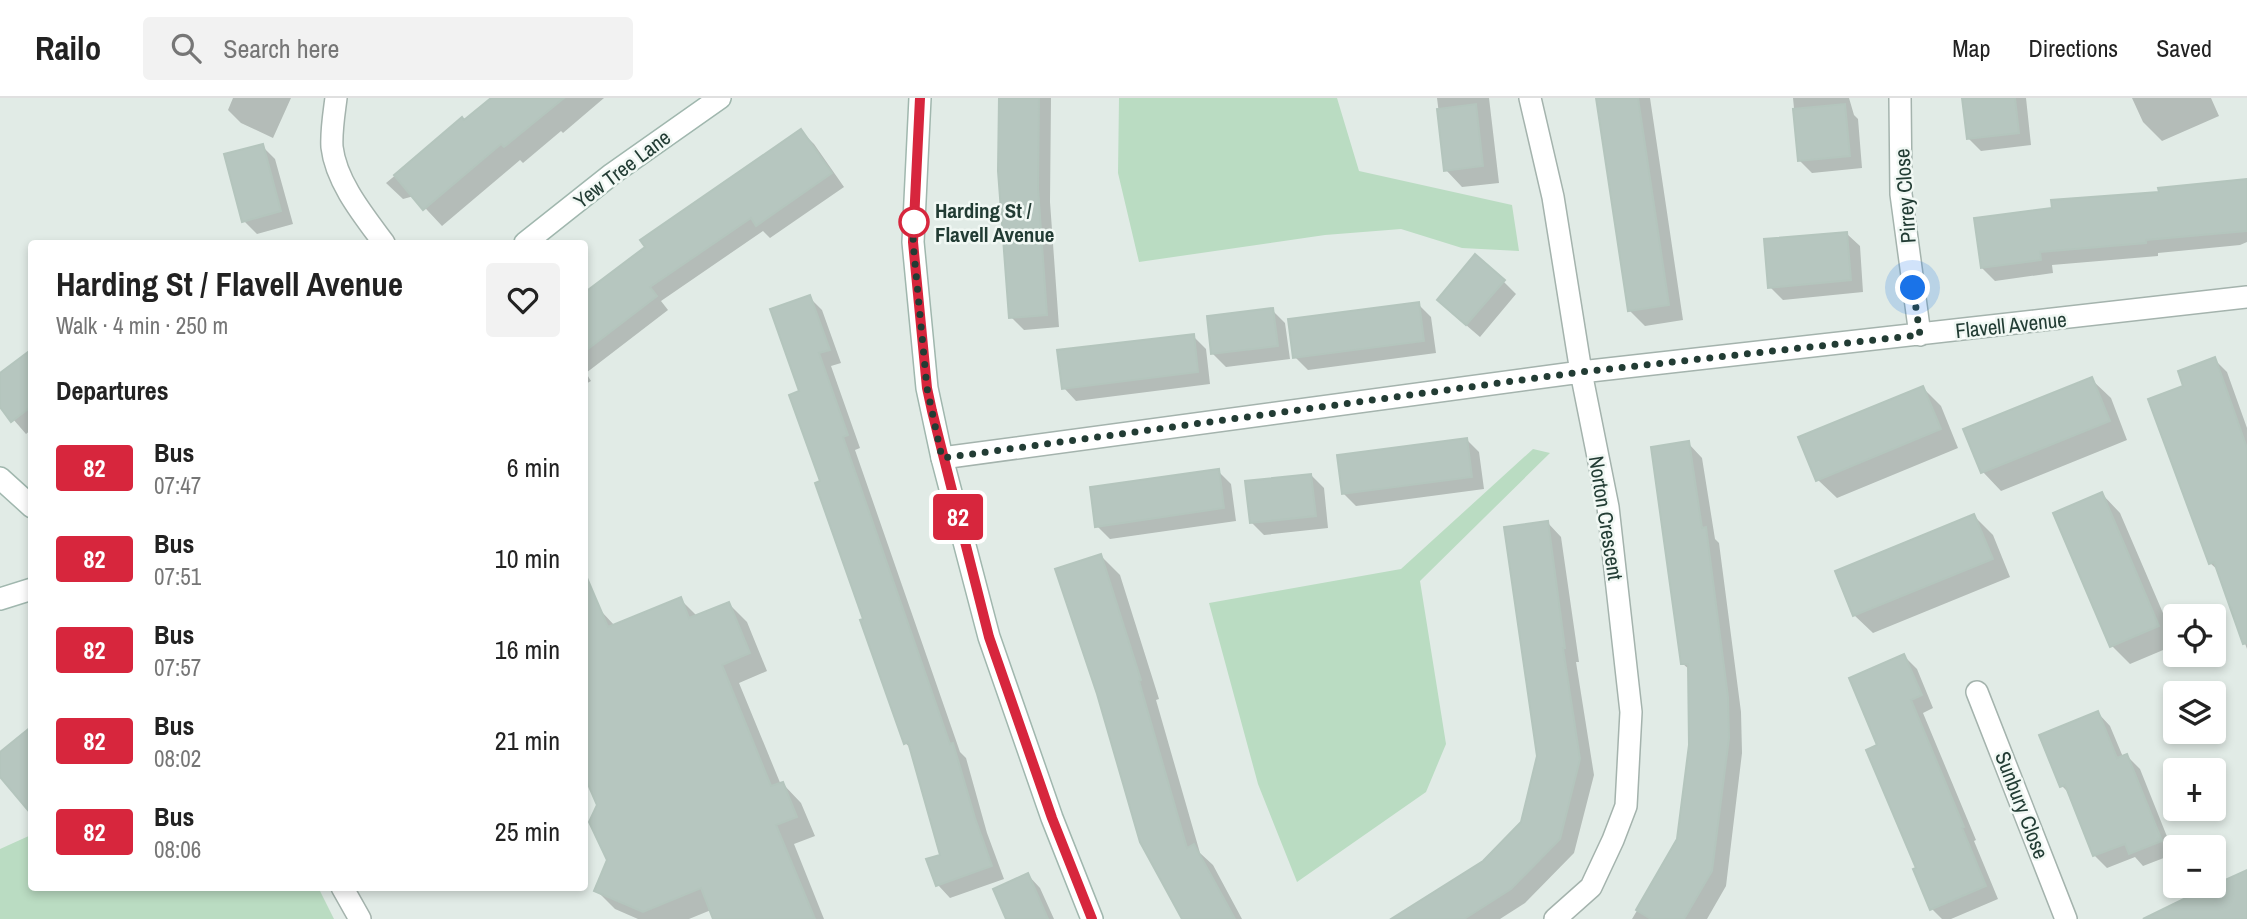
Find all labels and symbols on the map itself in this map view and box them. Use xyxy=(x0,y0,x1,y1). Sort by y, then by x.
street label: Yew Tree Lane xyxy=(568,123,676,215)
street label: Pirrey Close xyxy=(1887,148,1923,244)
place label: Harding St / Flavell Avenue xyxy=(935,196,1054,249)
marker: Harding St / Flavell Avenue xyxy=(899,207,929,237)
your location xyxy=(1895,270,1930,305)
street label: Flavell Avenue xyxy=(1954,305,2068,345)
street label: Norton Crescent xyxy=(1582,454,1630,582)
line badge: 82 xyxy=(926,494,990,540)
street label: Sunbury Close xyxy=(1988,747,2056,863)

